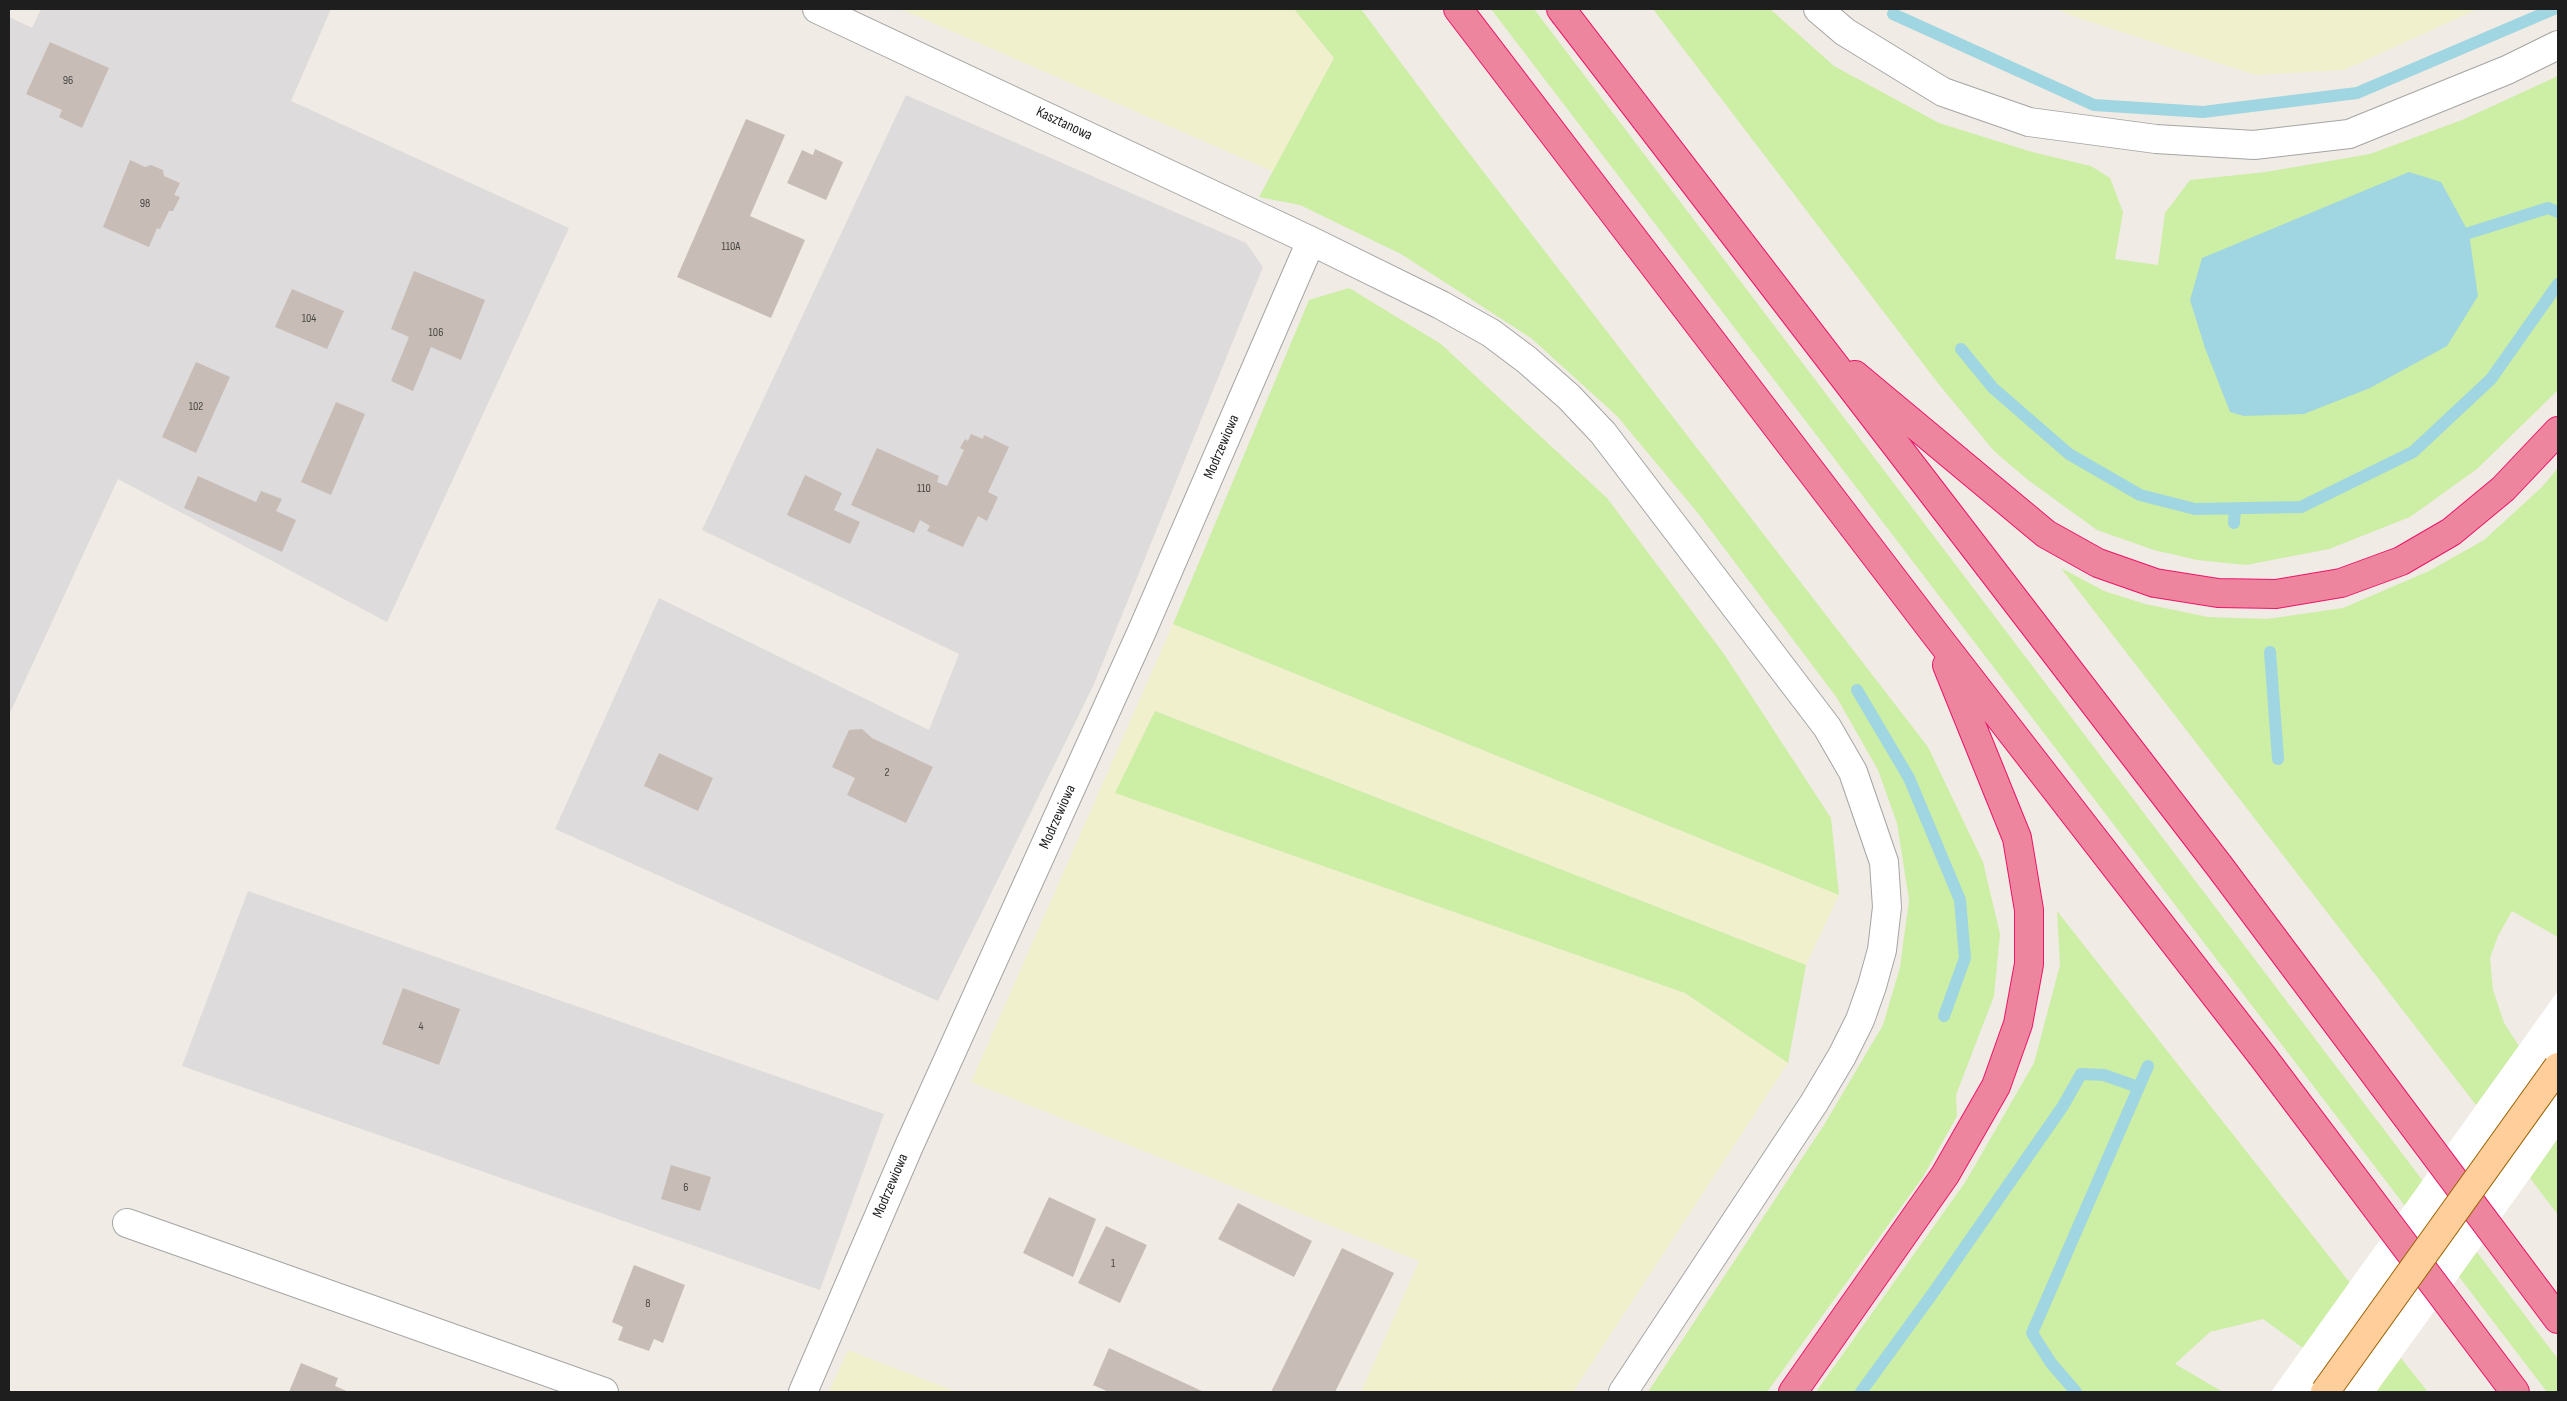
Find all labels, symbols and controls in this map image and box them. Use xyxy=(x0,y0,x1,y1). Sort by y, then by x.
house number: 96 xyxy=(63,74,73,88)
street label: Kasztanowa xyxy=(1033,103,1095,145)
house number: 98 xyxy=(140,197,150,211)
house number: 110A xyxy=(722,240,740,254)
house number: 104 xyxy=(302,312,316,326)
house number: 106 xyxy=(429,326,443,340)
house number: 102 xyxy=(189,400,203,414)
street label: Modrzewiowa xyxy=(1200,412,1244,482)
house number: 110 xyxy=(917,482,931,496)
house number: 2 xyxy=(885,766,889,780)
street label: Modrzewiowa xyxy=(1036,782,1080,852)
house number: 4 xyxy=(418,1020,424,1034)
street label: Modrzewiowa xyxy=(869,1151,913,1221)
house number: 6 xyxy=(683,1181,689,1195)
house number: 1 xyxy=(1111,1257,1115,1271)
house number: 8 xyxy=(645,1297,651,1311)

